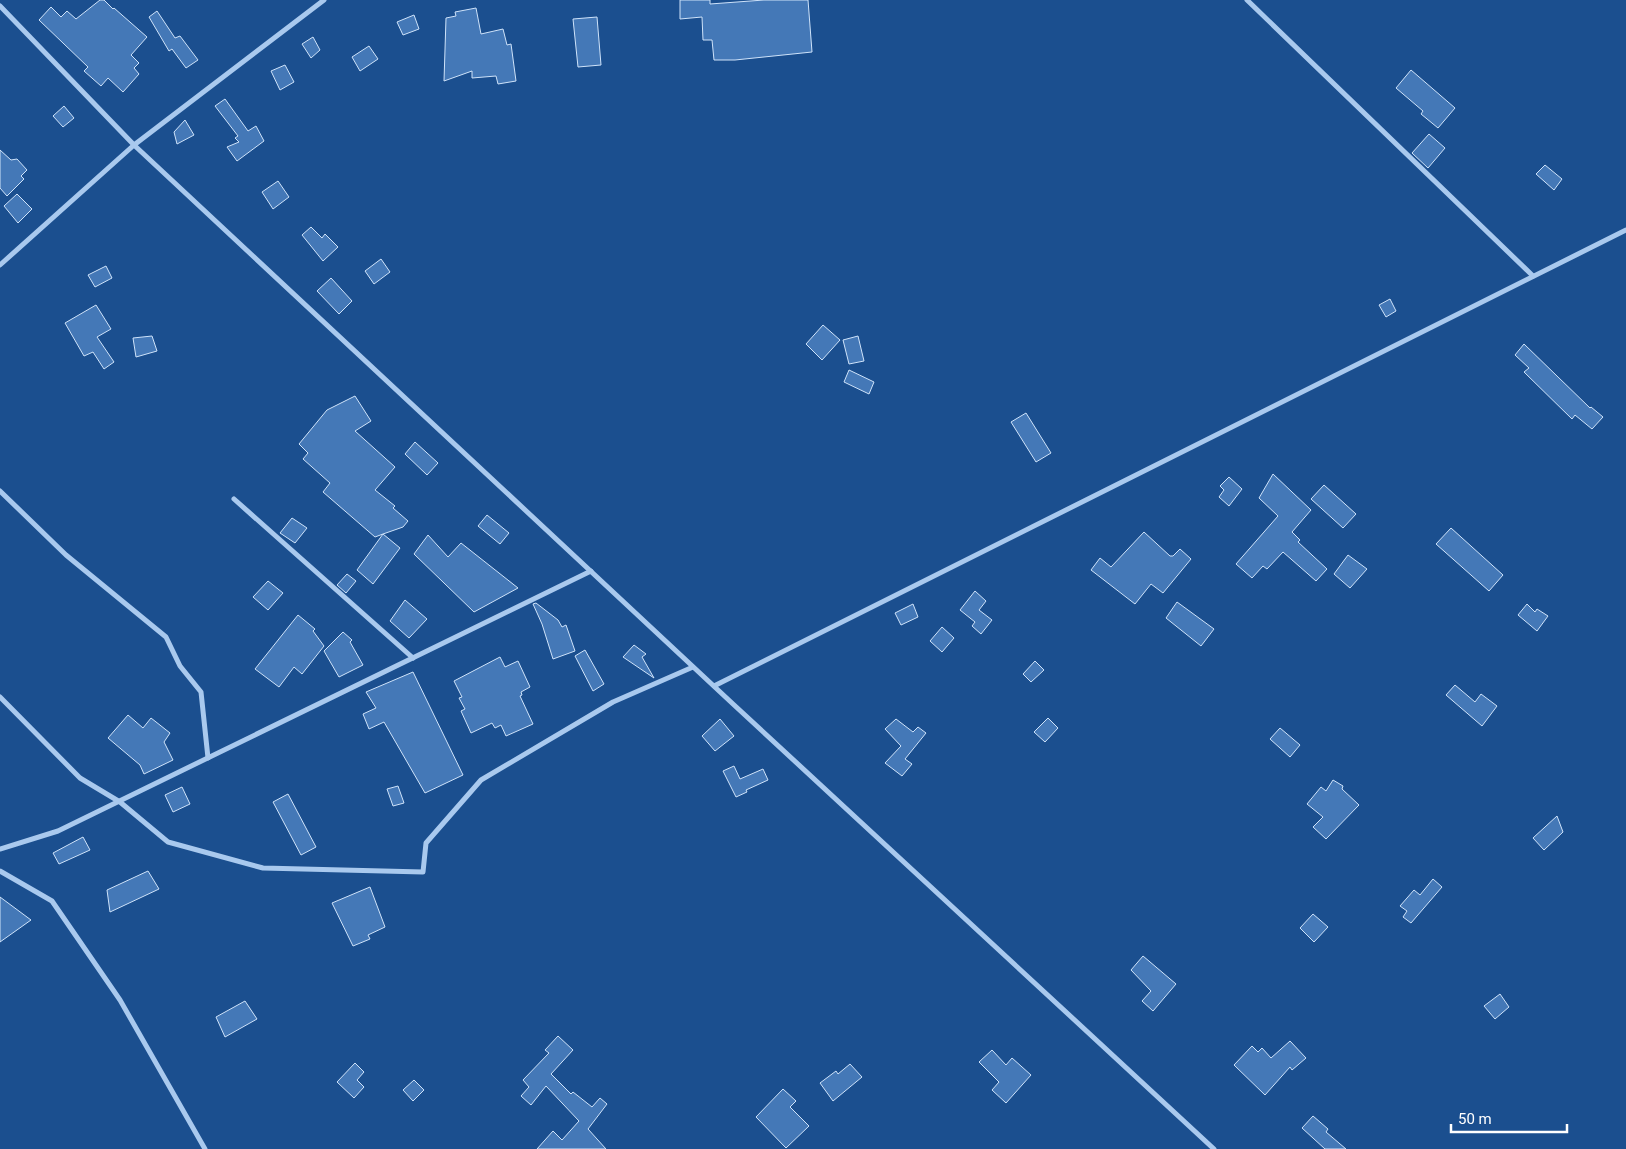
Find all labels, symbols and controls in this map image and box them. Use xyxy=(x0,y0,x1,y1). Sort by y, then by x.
scale bar xyxy=(1451,1102,1567,1134)
text: 50 m xyxy=(1458,1110,1492,1128)

